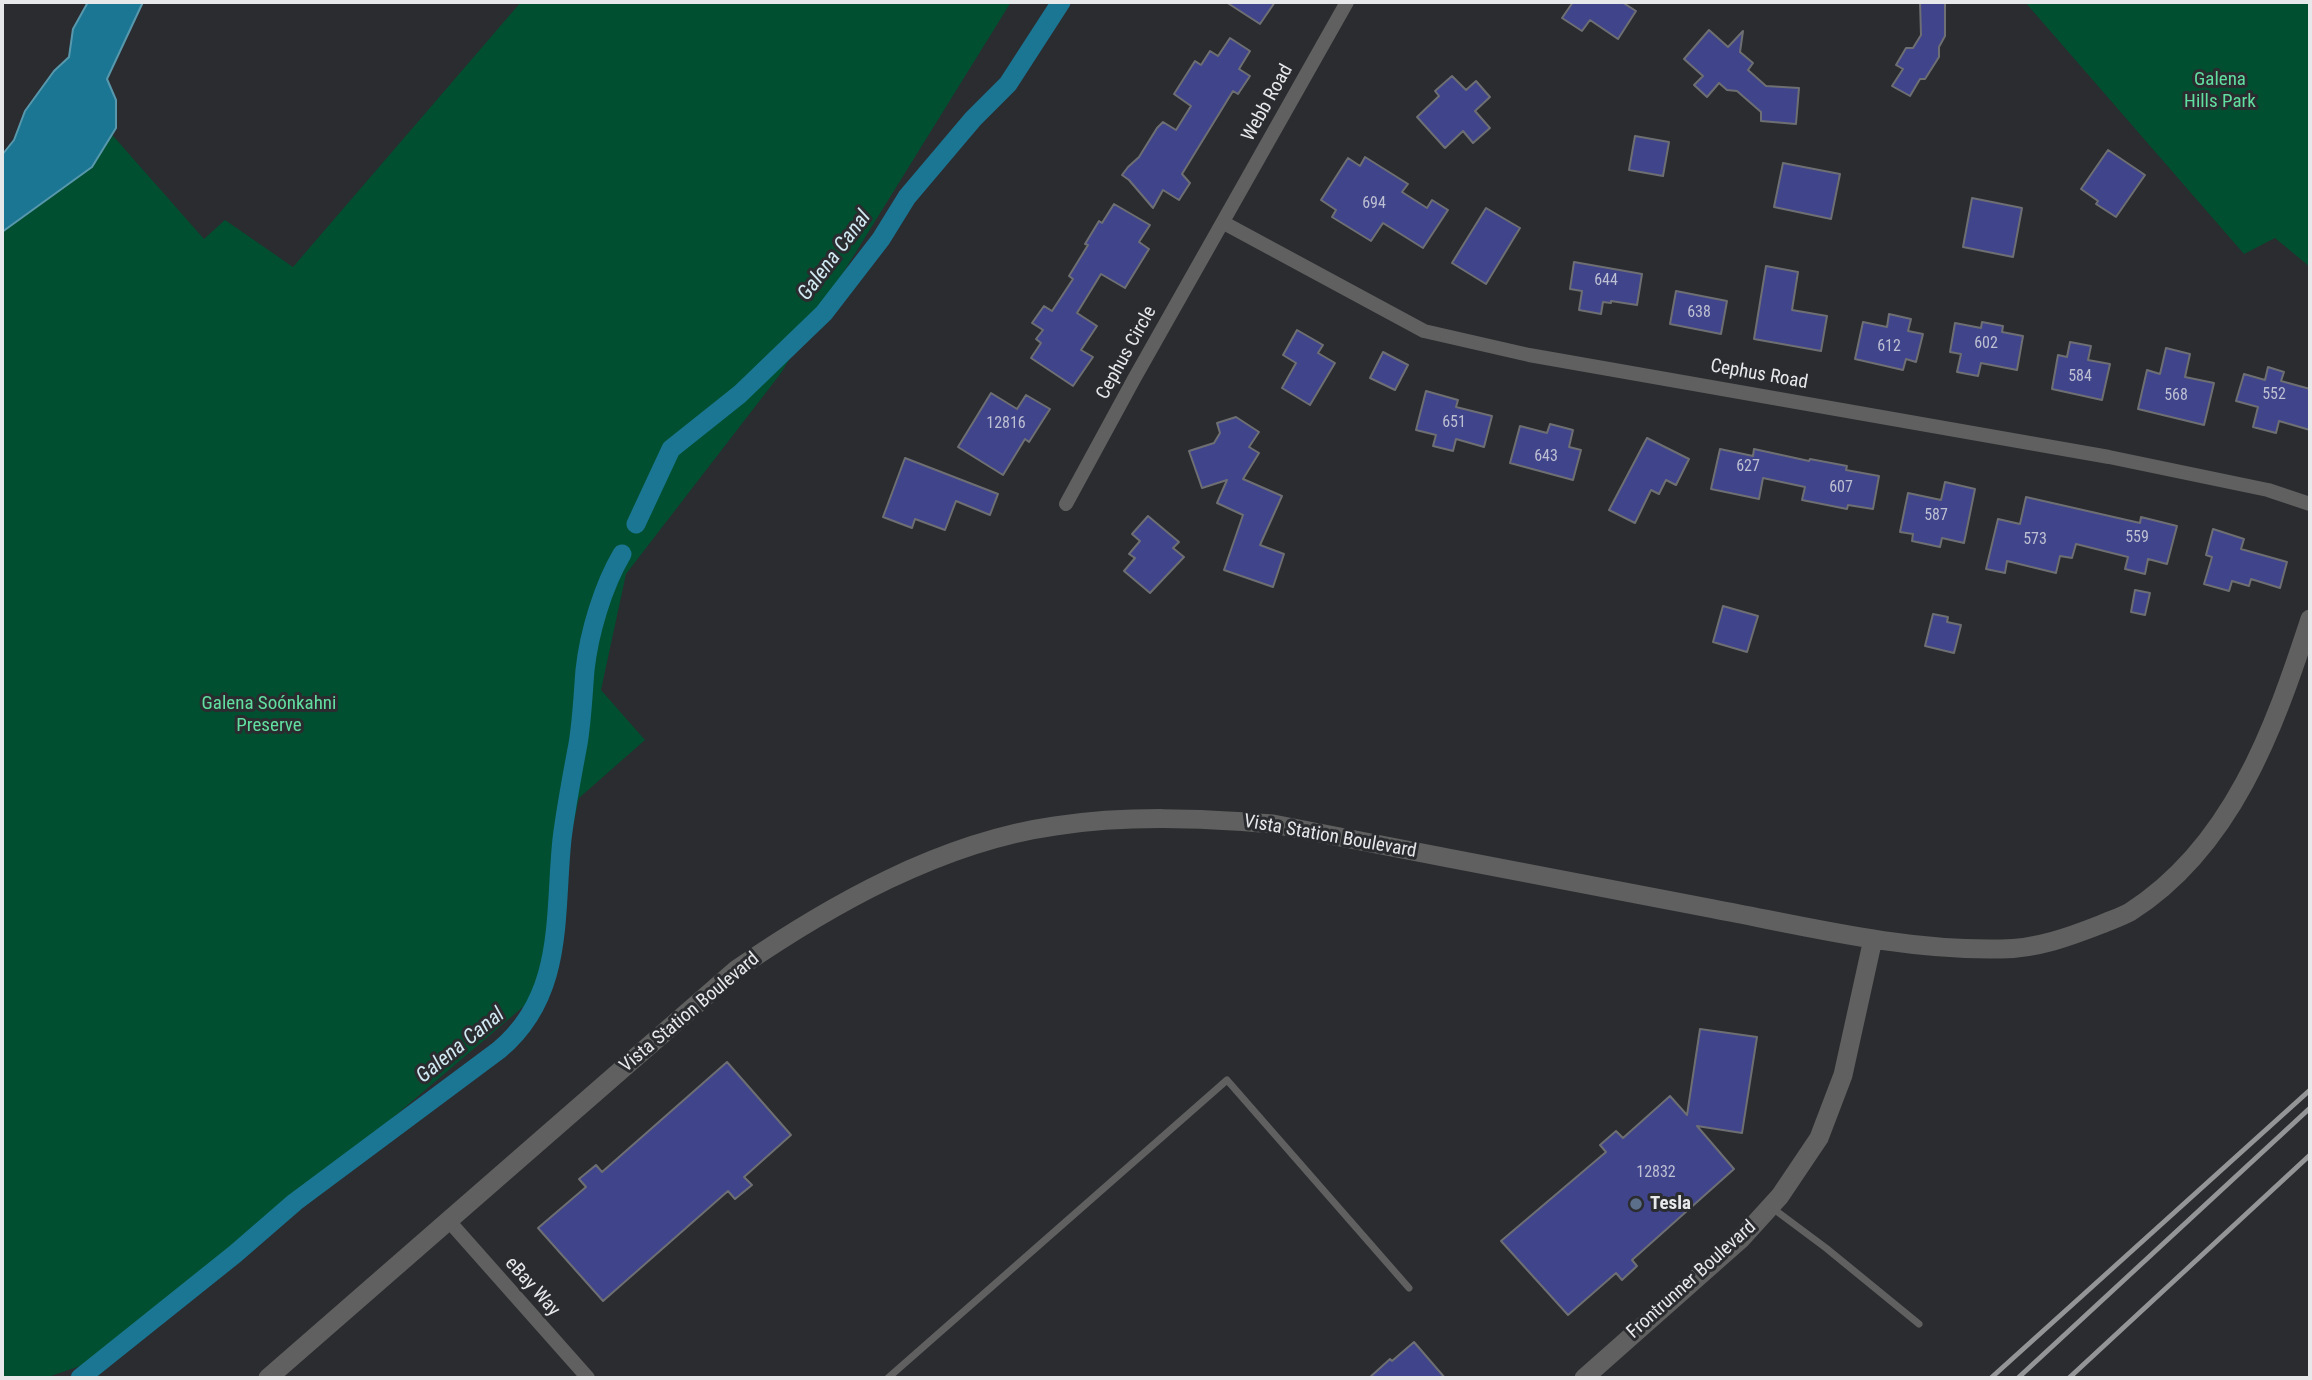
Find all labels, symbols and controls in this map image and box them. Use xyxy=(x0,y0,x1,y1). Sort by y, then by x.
street label: Webb Road xyxy=(1238,61,1298,145)
park label: Galena Hills Park xyxy=(2184,69,2256,113)
house number: 694 xyxy=(1362,194,1386,214)
water label: Galena Canal xyxy=(793,206,877,306)
house number: 644 xyxy=(1594,271,1618,291)
street label: Cephus Circle xyxy=(1092,302,1162,404)
house number: 638 xyxy=(1687,303,1711,323)
house number: 602 xyxy=(1974,334,1998,354)
house number: 612 xyxy=(1877,337,1901,357)
street label: Cephus Road xyxy=(1708,355,1810,395)
house number: 584 xyxy=(2068,367,2092,387)
house number: 552 xyxy=(2262,385,2286,405)
house number: 568 xyxy=(2164,386,2188,406)
house number: 651 xyxy=(1442,413,1466,433)
house number: 12816 xyxy=(986,414,1026,434)
house number: 643 xyxy=(1534,447,1558,467)
house number: 627 xyxy=(1736,457,1760,477)
house number: 607 xyxy=(1829,478,1853,498)
house number: 587 xyxy=(1924,506,1948,526)
house number: 559 xyxy=(2125,528,2149,548)
house number: 573 xyxy=(2023,530,2047,550)
park label: Galena Soónkahni Preserve xyxy=(202,693,336,737)
street label: Vista Station Boulevard xyxy=(1242,811,1418,863)
street label: Vista Station Boulevard xyxy=(616,948,764,1078)
water label: Galena Canal xyxy=(412,1003,510,1089)
house number: 12832 xyxy=(1636,1163,1676,1183)
place label: Tesla xyxy=(1650,1193,1691,1215)
marker: Tesla xyxy=(1628,1196,1644,1212)
street label: Frontrunner Boulevard xyxy=(1623,1216,1761,1344)
street label: eBay Way xyxy=(500,1253,564,1321)

